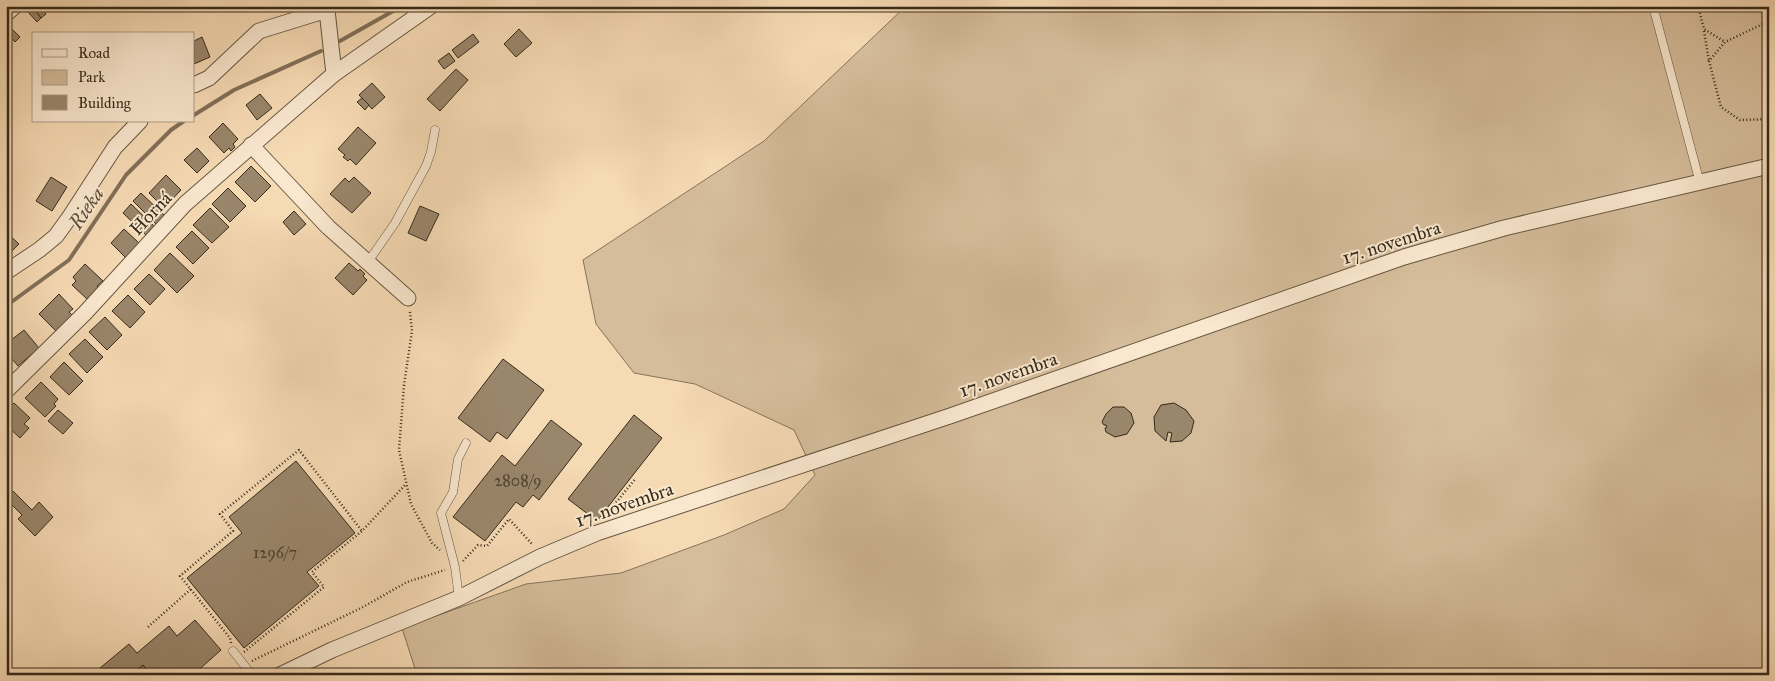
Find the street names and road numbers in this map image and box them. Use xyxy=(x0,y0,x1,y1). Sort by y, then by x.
street label: Horná xyxy=(124,186,177,240)
street label: 17. novembra xyxy=(1339,215,1444,269)
street label: 17. novembra xyxy=(956,347,1061,402)
street label: 17. novembra xyxy=(572,477,677,532)

